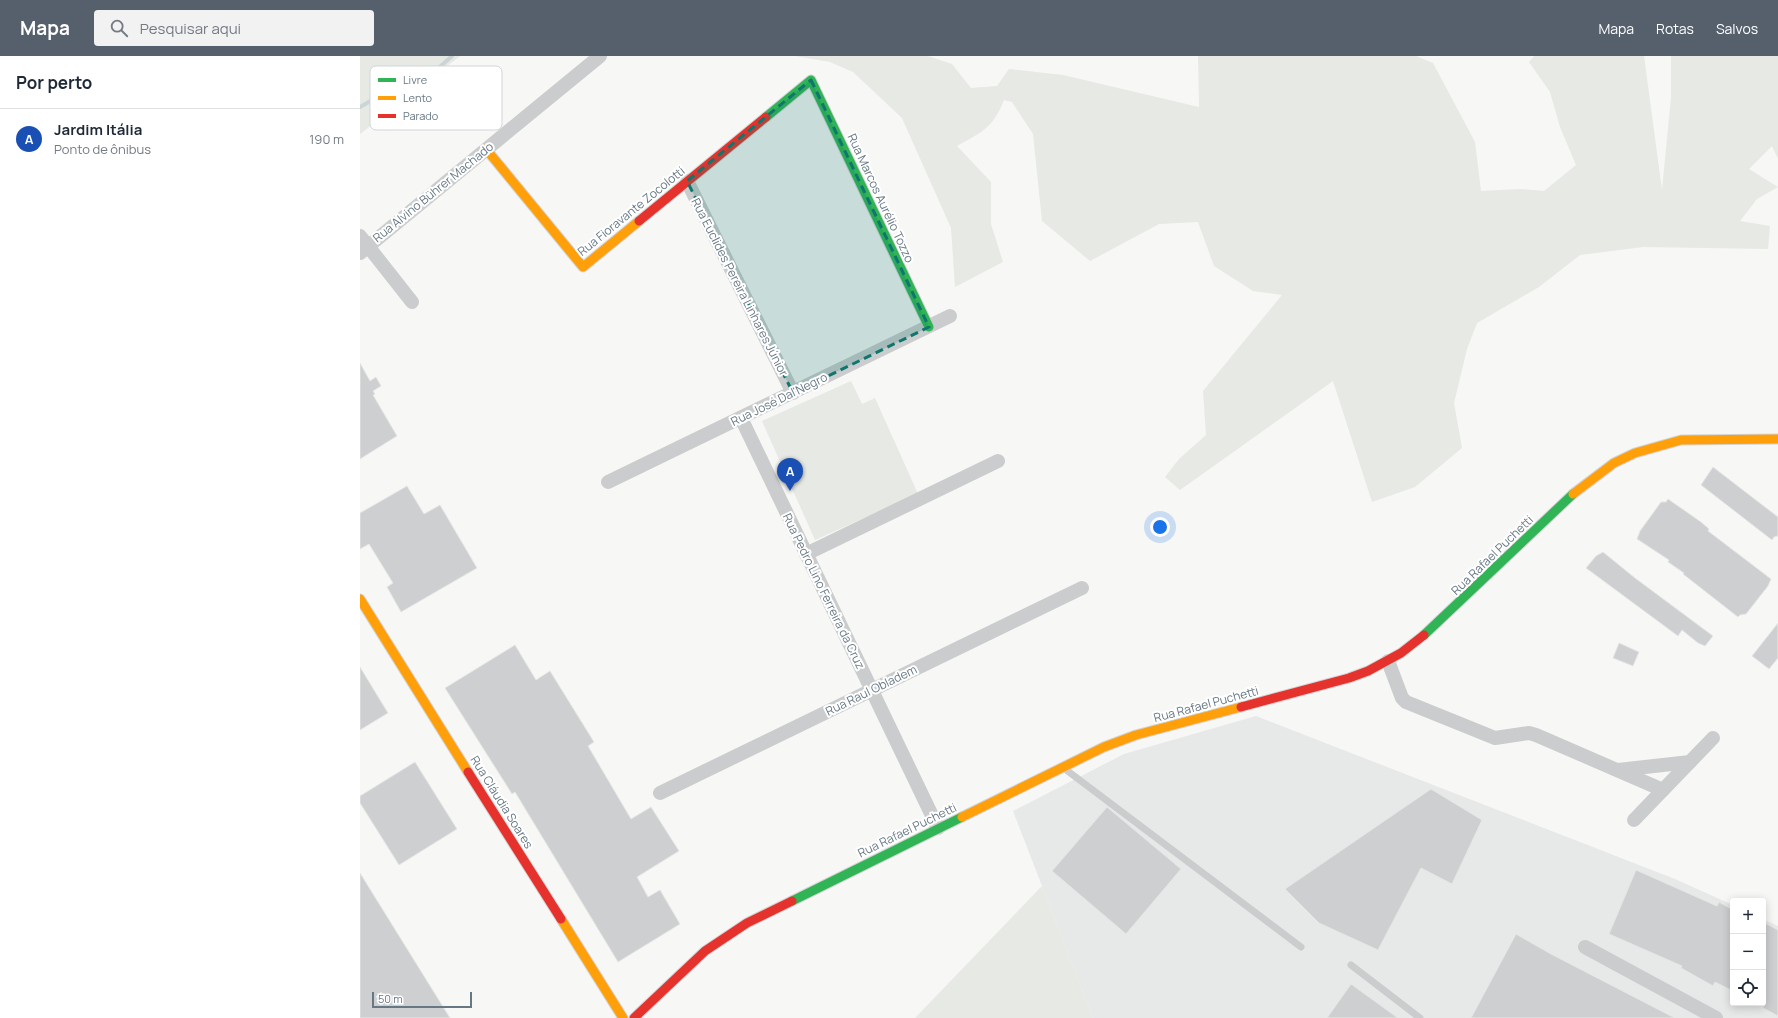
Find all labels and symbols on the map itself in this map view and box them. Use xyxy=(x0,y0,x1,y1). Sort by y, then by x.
legend xyxy=(370,66,502,130)
text: Livre xyxy=(403,72,428,87)
text: Lento xyxy=(403,90,433,105)
text: Parado xyxy=(403,108,439,123)
street label: Rua Marcos Aurélio Tozzo xyxy=(844,131,918,265)
street label: Rua Alvino Bührer Machado xyxy=(369,138,497,246)
street label: Rua Fioravante Zocolotti xyxy=(574,162,688,260)
street label: Rua Euclides Pereira Linhares Júnior xyxy=(688,195,793,380)
street label: Rua José Dal'Negro xyxy=(728,368,830,430)
pin: A xyxy=(777,458,803,491)
street label: Rua Pedro Lino Ferreira da Cruz xyxy=(779,510,869,672)
street label: Rua Rafael Puchetti xyxy=(1447,511,1537,599)
your location xyxy=(1150,517,1170,537)
street label: Rua Raul Obladem xyxy=(822,661,920,719)
street label: Rua Rafael Puchetti xyxy=(1152,682,1260,726)
street label: Rua Cláudia Soares xyxy=(467,752,537,852)
street label: Rua Rafael Puchetti xyxy=(855,799,959,861)
scale bar xyxy=(372,990,472,1009)

